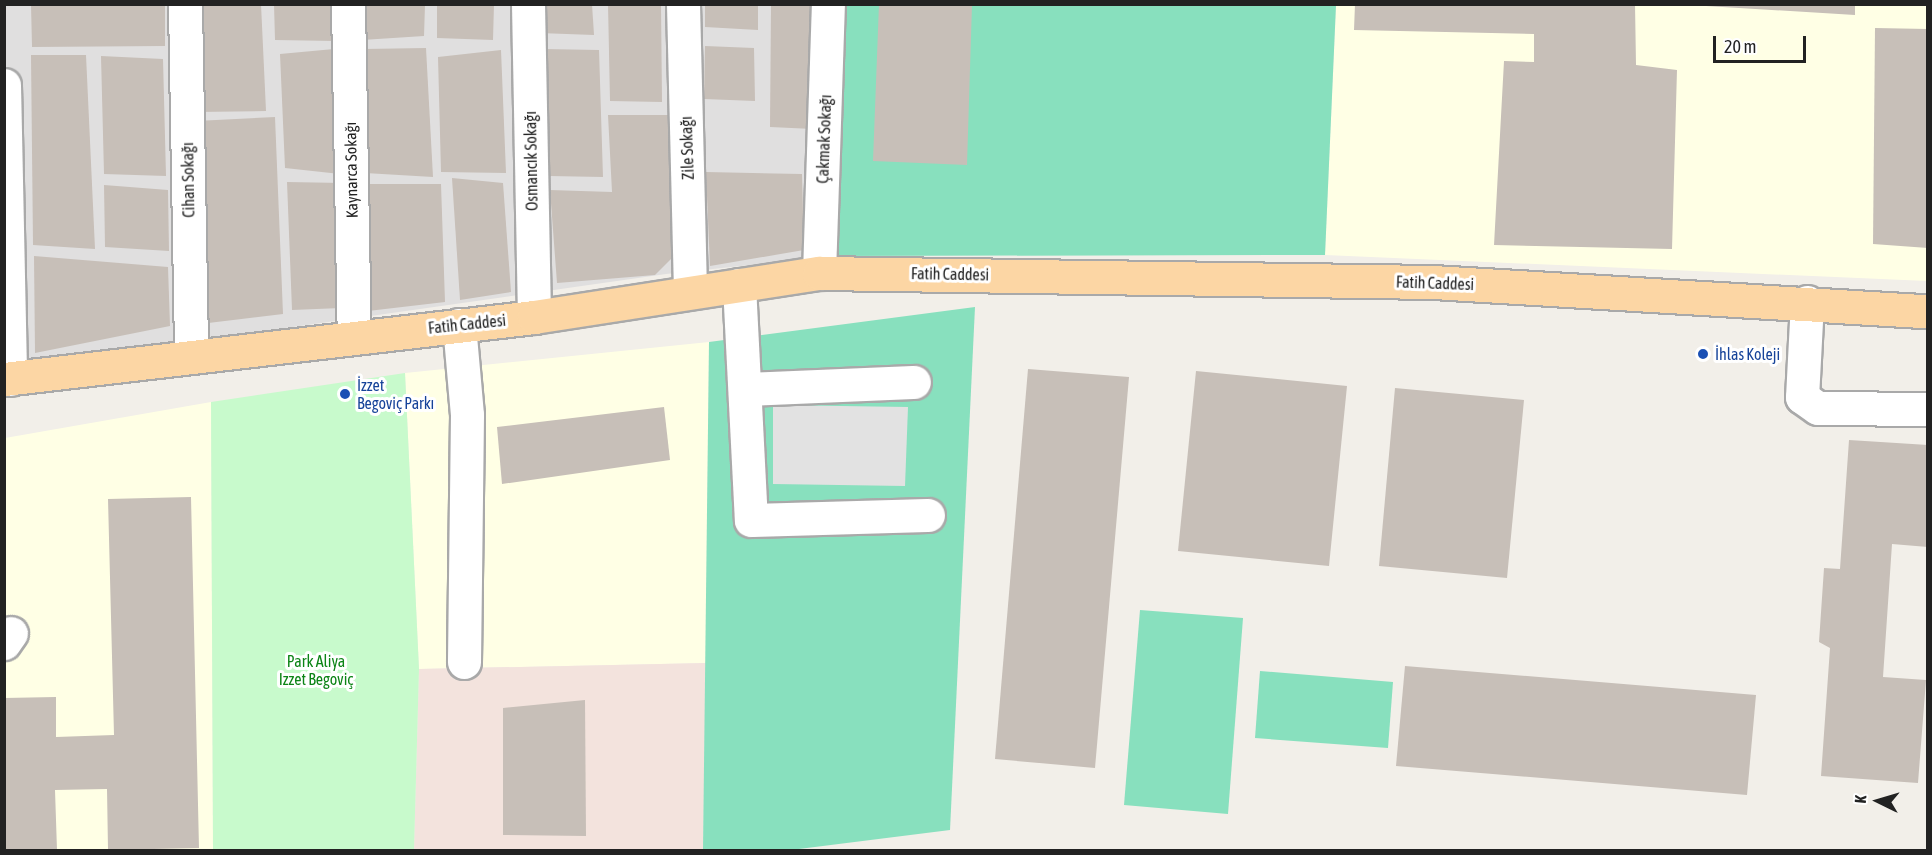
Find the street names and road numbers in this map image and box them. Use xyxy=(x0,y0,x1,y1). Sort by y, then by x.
street label: Çakmak Sokağı xyxy=(813,94,835,184)
street label: Osmancık Sokağı xyxy=(521,111,541,211)
street label: Zile Sokağı xyxy=(676,116,698,180)
street label: Kaynarca Sokağı xyxy=(341,122,361,218)
street label: Cihan Sokağı xyxy=(178,142,198,218)
street label: Fatih Caddesi xyxy=(911,264,989,284)
street label: Fatih Caddesi xyxy=(1396,272,1474,294)
street label: Fatih Caddesi xyxy=(427,310,507,338)

